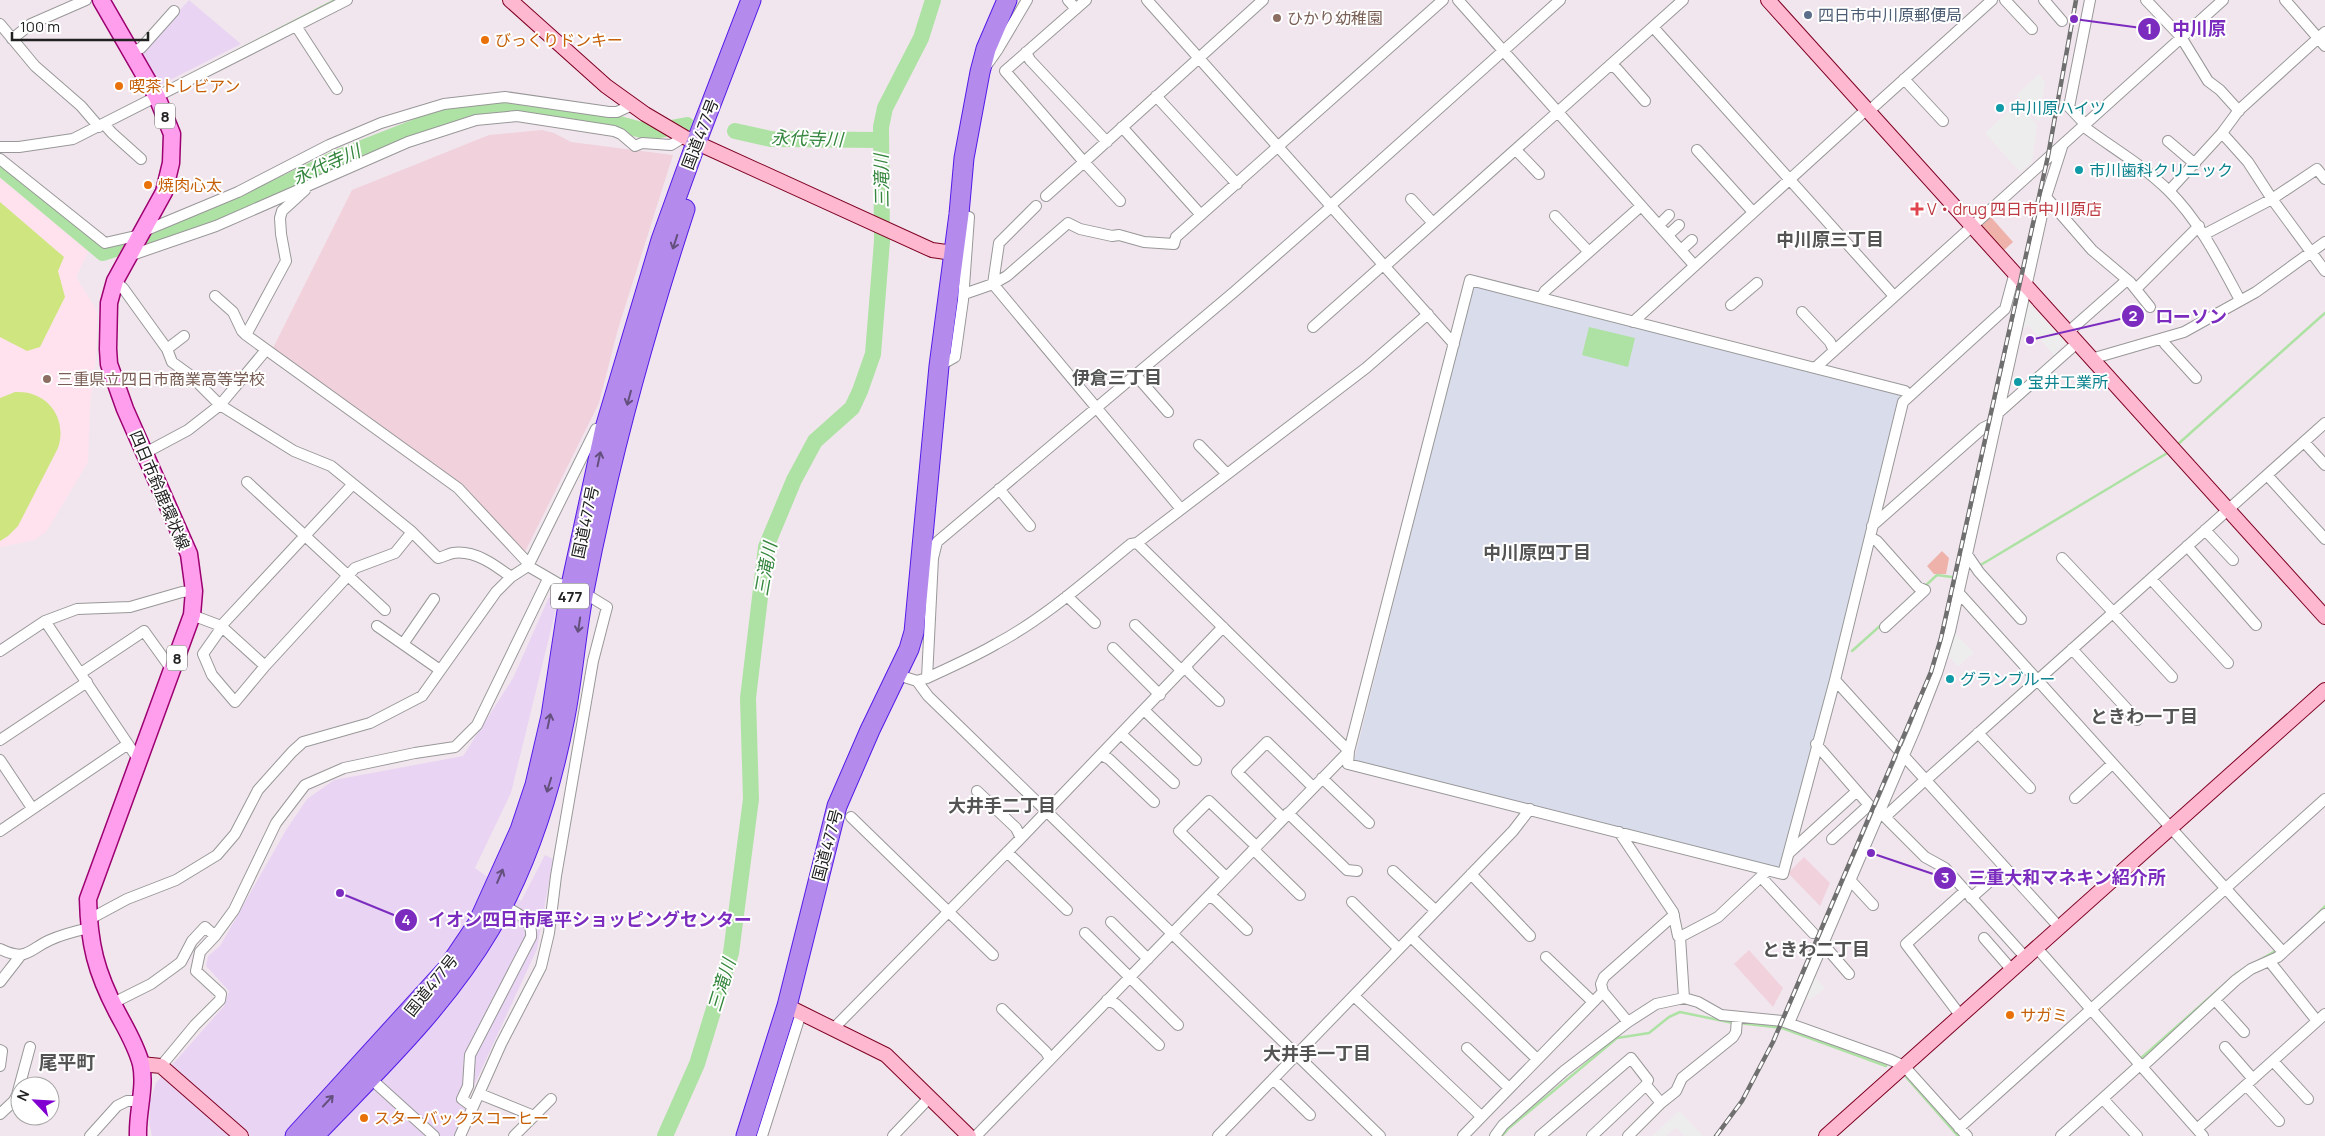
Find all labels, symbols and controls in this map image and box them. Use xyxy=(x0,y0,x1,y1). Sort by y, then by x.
place label: 四日市中川原郵便局 xyxy=(1818,4,1962,26)
place label: ひかり幼稚園 xyxy=(1287,7,1383,29)
marker: 四日市中川原郵便局 xyxy=(1802,9,1814,21)
scale bar xyxy=(12,10,149,42)
marker: ひかり幼稚園 xyxy=(1271,12,1283,24)
callout: 中川原 xyxy=(2137,12,2236,45)
text: 100 m xyxy=(20,16,60,37)
text: 中川原 xyxy=(2172,16,2226,40)
text: 1 xyxy=(2146,18,2152,39)
place label: びっくりドンキー xyxy=(495,29,623,51)
marker: びっくりドンキー xyxy=(479,34,491,46)
place label: 喫茶トレビアン xyxy=(129,75,240,97)
marker: 喫茶トレビアン xyxy=(113,80,125,92)
street label: 国道477号 xyxy=(676,96,724,172)
place label: 中川原ハイツ xyxy=(2010,97,2106,119)
marker: 中川原ハイツ xyxy=(1994,102,2006,114)
road number: 8 xyxy=(155,104,175,128)
water label: 永代寺川 xyxy=(771,125,845,151)
water label: 永代寺川 xyxy=(288,138,366,190)
water label: 三滝川 xyxy=(868,152,893,208)
place label: 市川歯科クリニック xyxy=(2089,159,2233,181)
marker: 市川歯科クリニック xyxy=(2073,164,2085,176)
place label: 焼肉心太 xyxy=(158,174,222,196)
marker: 焼肉心太 xyxy=(142,179,154,191)
place label: V・drug 四日市中川原店 xyxy=(1927,198,2102,220)
marker: V・drug 四日市中川原店 xyxy=(1911,203,1923,215)
district label: 中川原三丁目 xyxy=(1776,227,1884,251)
one-way arrow xyxy=(669,234,679,250)
callout: ローソン xyxy=(2120,300,2237,333)
text: ローソン xyxy=(2155,304,2227,328)
text: 2 xyxy=(2129,305,2138,326)
district label: 伊倉三丁目 xyxy=(1072,365,1162,389)
place label: 三重県立四日市商業高等学校 xyxy=(57,368,265,390)
place label: 宝井工業所 xyxy=(2028,371,2108,393)
marker: 三重県立四日市商業高等学校 xyxy=(41,373,53,385)
marker: 宝井工業所 xyxy=(2012,376,2024,388)
one-way arrow xyxy=(623,390,633,406)
street label: 四日市鈴鹿環状線 xyxy=(125,427,195,553)
one-way arrow xyxy=(595,451,604,467)
street label: 国道477号 xyxy=(567,484,603,560)
water label: 三滝川 xyxy=(748,538,782,598)
district label: 中川原四丁目 xyxy=(1483,540,1591,564)
road number: 477 xyxy=(551,584,589,608)
one-way arrow xyxy=(574,617,584,633)
road number: 8 xyxy=(167,646,187,670)
place label: グランブルー xyxy=(1960,668,2056,690)
marker: グランブルー xyxy=(1944,673,1956,685)
district label: ときわ一丁目 xyxy=(2090,704,2198,728)
one-way arrow xyxy=(545,714,554,730)
one-way arrow xyxy=(544,776,553,792)
district label: 大井手二丁目 xyxy=(948,793,1056,817)
street label: 国道477号 xyxy=(807,806,847,884)
callout: 三重大和マネキン紹介所 xyxy=(1933,861,2176,894)
text: 三重大和マネキン紹介所 xyxy=(1968,865,2166,889)
text: 3 xyxy=(1941,867,1949,888)
one-way arrow xyxy=(496,869,506,884)
callout: イオン四日市尾平ショッピングセンター xyxy=(393,903,762,936)
text: イオン四日市尾平ショッピングセンター xyxy=(428,907,752,931)
text: 4 xyxy=(401,909,411,930)
district label: ときわ二丁目 xyxy=(1762,937,1870,961)
street label: 国道477号 xyxy=(399,949,463,1021)
water label: 三滝川 xyxy=(702,954,741,1014)
place label: サガミ xyxy=(2020,1004,2068,1026)
marker: サガミ xyxy=(2004,1009,2016,1021)
district label: 大井手一丁目 xyxy=(1263,1041,1371,1065)
district label: 尾平町 xyxy=(38,1049,96,1075)
north arrow xyxy=(10,1076,60,1126)
text: N xyxy=(12,1087,34,1104)
one-way arrow xyxy=(322,1094,334,1107)
place label: スターバックスコーヒー xyxy=(374,1107,549,1129)
marker: スターバックスコーヒー xyxy=(358,1112,370,1124)

